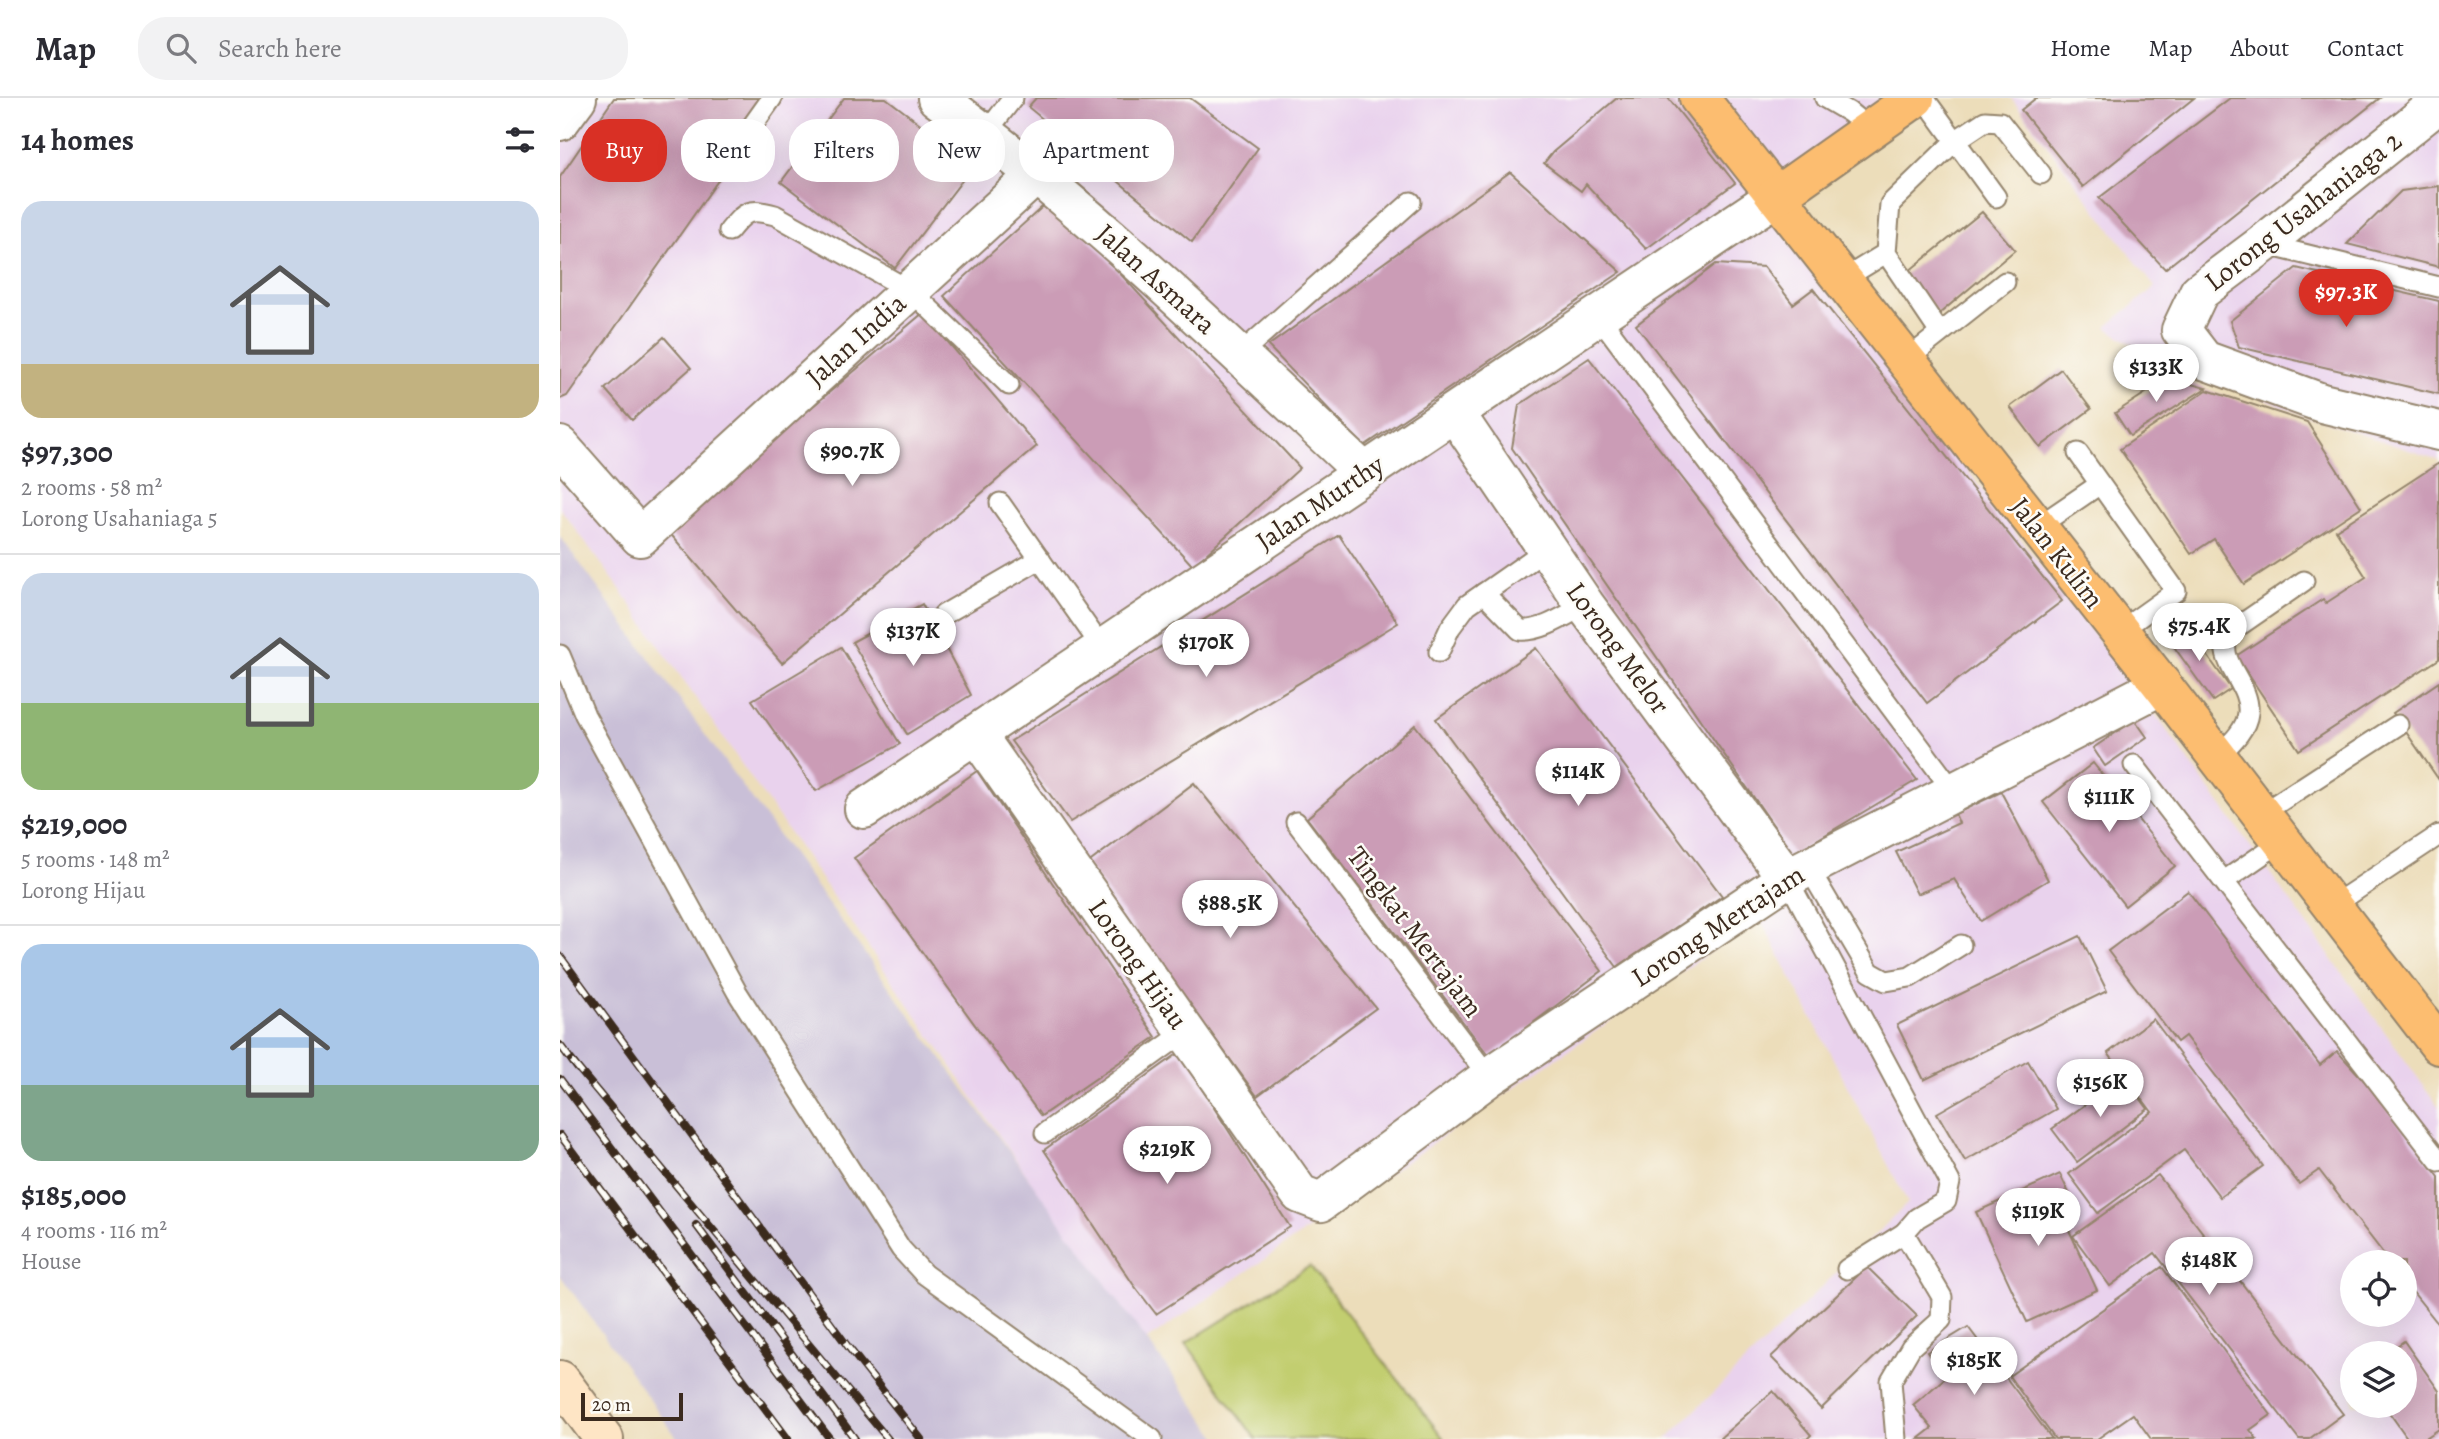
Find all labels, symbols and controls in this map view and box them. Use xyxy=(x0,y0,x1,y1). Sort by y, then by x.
search box xyxy=(138,17,628,80)
text: Map xyxy=(35,26,96,71)
icon: search xyxy=(162,29,200,67)
text: Search here xyxy=(218,31,342,66)
text: Home xyxy=(2050,32,2111,64)
text: Map xyxy=(2149,32,2193,64)
text: About xyxy=(2231,32,2289,64)
text: Contact xyxy=(2327,32,2404,64)
chip: Buy xyxy=(581,119,667,182)
chip: Rent xyxy=(681,119,775,182)
chip: Filters xyxy=(789,119,899,182)
chip: New xyxy=(913,119,1005,182)
chip: Apartment xyxy=(1019,119,1174,182)
text: 14 homes xyxy=(21,120,134,160)
icon: filters xyxy=(501,121,539,159)
street label: Lorong Usahaniaga 2 xyxy=(2196,122,2410,300)
street label: Jalan Asmara xyxy=(1088,215,1224,343)
icon: home xyxy=(217,247,343,373)
pin: $97.3K xyxy=(2289,270,2403,329)
text: $97.3K xyxy=(2315,276,2377,307)
street label: Jalan India xyxy=(797,285,915,395)
pin: $133K xyxy=(2107,344,2205,404)
text: $133K xyxy=(2129,351,2183,382)
pin: $90.7K xyxy=(795,428,909,488)
text: $97,300 xyxy=(21,432,113,472)
text: $90.7K xyxy=(820,435,884,466)
street label: Jalan Murthy xyxy=(1248,446,1392,560)
text: 2 rooms · 58 m² xyxy=(21,472,162,503)
street label: Jalan Kulim xyxy=(2001,489,2113,617)
text: Lorong Usahaniaga 5 xyxy=(21,503,218,534)
street label: Lorong Melor xyxy=(1557,574,1679,722)
pin: $75.4K xyxy=(2142,603,2256,663)
pin: $137K xyxy=(864,608,962,668)
text: $75.4K xyxy=(2168,610,2230,641)
text: $137K xyxy=(886,615,940,646)
icon: home xyxy=(217,619,343,745)
pin: $170K xyxy=(1157,620,1255,679)
text: $170K xyxy=(1178,626,1234,657)
pin: $114K xyxy=(1529,748,1627,808)
text: $114K xyxy=(1551,755,1605,786)
pin: $111K xyxy=(2060,774,2158,834)
text: $111K xyxy=(2084,781,2134,812)
text: $219,000 xyxy=(21,804,127,844)
street label: Tingkat Mertajam xyxy=(1338,839,1492,1025)
text: 5 rooms · 148 m² xyxy=(21,844,170,875)
street label: Lorong Mertajam xyxy=(1624,856,1812,996)
text: Lorong Hijau xyxy=(21,875,145,906)
pin: $88.5K xyxy=(1173,880,1287,940)
text: $88.5K xyxy=(1198,887,1262,918)
street label: Lorong Hijau xyxy=(1079,891,1197,1038)
icon: home xyxy=(217,990,343,1116)
pin: $156K xyxy=(2051,1060,2149,1119)
text: $156K xyxy=(2073,1066,2127,1097)
pin: $219K xyxy=(1118,1126,1216,1186)
text: $219K xyxy=(1139,1133,1195,1164)
text: $185,000 xyxy=(21,1175,126,1215)
pin: $119K xyxy=(1989,1188,2087,1248)
text: $119K xyxy=(2012,1195,2064,1226)
text: 4 rooms · 116 m² xyxy=(21,1215,167,1246)
pin: $148K xyxy=(2160,1238,2258,1297)
text: $148K xyxy=(2181,1244,2237,1275)
text: House xyxy=(21,1246,81,1277)
map controls xyxy=(2340,1250,2417,1418)
button: locate xyxy=(2340,1250,2417,1327)
pin: $185K xyxy=(1925,1338,2023,1397)
button: layers xyxy=(2340,1341,2417,1418)
text: $185K xyxy=(1947,1344,2001,1375)
scale bar xyxy=(581,1390,682,1422)
text: 20 m xyxy=(592,1392,631,1418)

